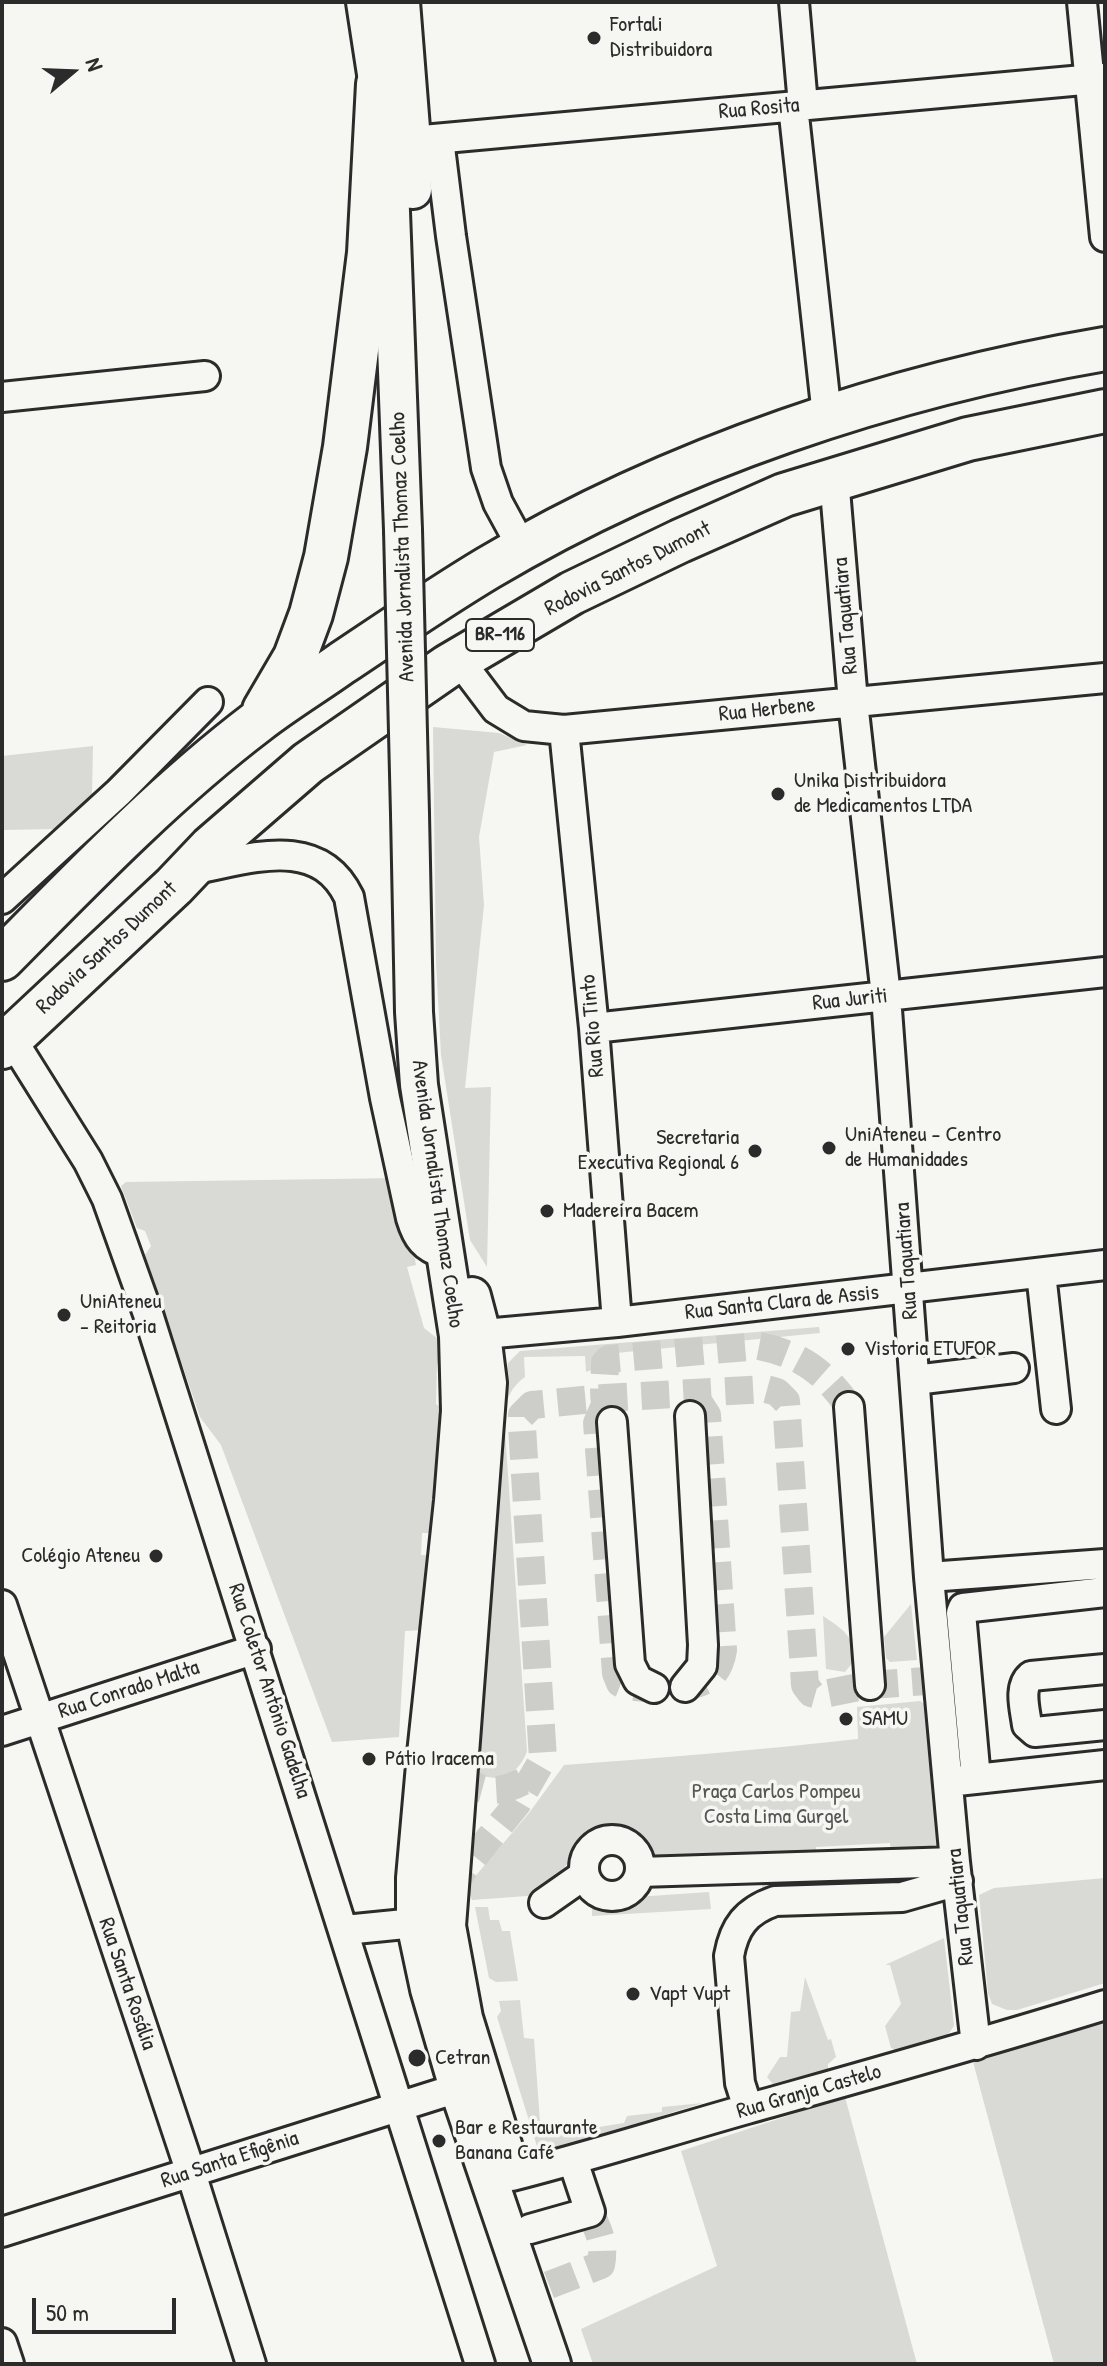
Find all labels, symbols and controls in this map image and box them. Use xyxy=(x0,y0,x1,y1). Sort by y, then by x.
place label: Fortali Distribuidora xyxy=(610,12,712,64)
marker: Fortali Distribuidora xyxy=(585,29,603,47)
north arrow xyxy=(32,32,112,112)
text: N xyxy=(79,54,111,75)
street label: Rua Rosita xyxy=(718,92,800,126)
street label: Avenida Jornalista Thomaz Coelho xyxy=(385,412,421,682)
street label: Rodovia Santos Dumont xyxy=(541,516,715,622)
street label: Rua Taquatiara xyxy=(828,556,864,676)
road number: BR-116 xyxy=(466,619,534,651)
street label: Rua Herbene xyxy=(718,692,816,728)
place label: Unika Distribuidora de Medicamentos LTDA xyxy=(794,768,972,820)
marker: Unika Distribuidora de Medicamentos LTDA xyxy=(769,785,787,803)
street label: Rodovia Santos Dumont xyxy=(31,876,183,1020)
street label: Rua Rio Tinto xyxy=(575,974,611,1078)
street label: Rua Juriti xyxy=(811,983,889,1017)
street label: Avenida Jornalista Thomaz Coelho xyxy=(405,1058,469,1330)
place label: UniAteneu - Centro de Humanidades xyxy=(845,1122,1001,1174)
place label: Secretaria Executiva Regional 6 xyxy=(578,1125,739,1176)
marker: UniAteneu - Centro de Humanidades xyxy=(820,1139,838,1157)
marker: Secretaria Executiva Regional 6 xyxy=(746,1142,764,1160)
place label: Madereira Bacem xyxy=(563,1198,698,1224)
marker: Madereira Bacem xyxy=(538,1202,556,1220)
street label: Rua Taquatiara xyxy=(890,1202,924,1320)
street label: Rua Santa Clara de Assis xyxy=(684,1280,880,1326)
place label: UniAteneu - Reitoria xyxy=(80,1289,162,1340)
marker: UniAteneu - Reitoria xyxy=(55,1306,73,1324)
place label: Vistoria ETUFOR xyxy=(864,1336,996,1362)
marker: Vistoria ETUFOR xyxy=(839,1340,857,1358)
place label: Colégio Ateneu xyxy=(21,1543,140,1569)
marker: Colégio Ateneu xyxy=(147,1547,165,1565)
street label: Rua Coletor Antônio Gadelha xyxy=(222,1580,316,1802)
street label: Rua Conrado Malta xyxy=(55,1655,203,1725)
place label: SAMU xyxy=(862,1706,908,1732)
marker: SAMU xyxy=(837,1710,855,1728)
place label: Pátio Iracema xyxy=(385,1746,494,1772)
marker: Pátio Iracema xyxy=(360,1750,378,1768)
park label: Praça Carlos Pompeu Costa Lima Gurgel xyxy=(692,1779,860,1830)
street label: Rua Taquatiara xyxy=(942,1847,980,1967)
street label: Rua Santa Rosália xyxy=(92,1915,162,2053)
place label: Vapt Vupt xyxy=(649,1981,730,2007)
marker: Vapt Vupt xyxy=(624,1985,642,2003)
place label: Cetran xyxy=(435,2045,490,2071)
marker: Cetran xyxy=(406,2047,428,2069)
street label: Rua Granja Castelo xyxy=(734,2059,884,2125)
place label: Bar e Restaurante Banana Café xyxy=(455,2115,598,2166)
street label: Rua Santa Efigênia xyxy=(158,2125,302,2195)
marker: Bar e Restaurante Banana Café xyxy=(430,2132,448,2150)
scale bar xyxy=(36,2282,180,2332)
text: 50 m xyxy=(46,2296,89,2328)

